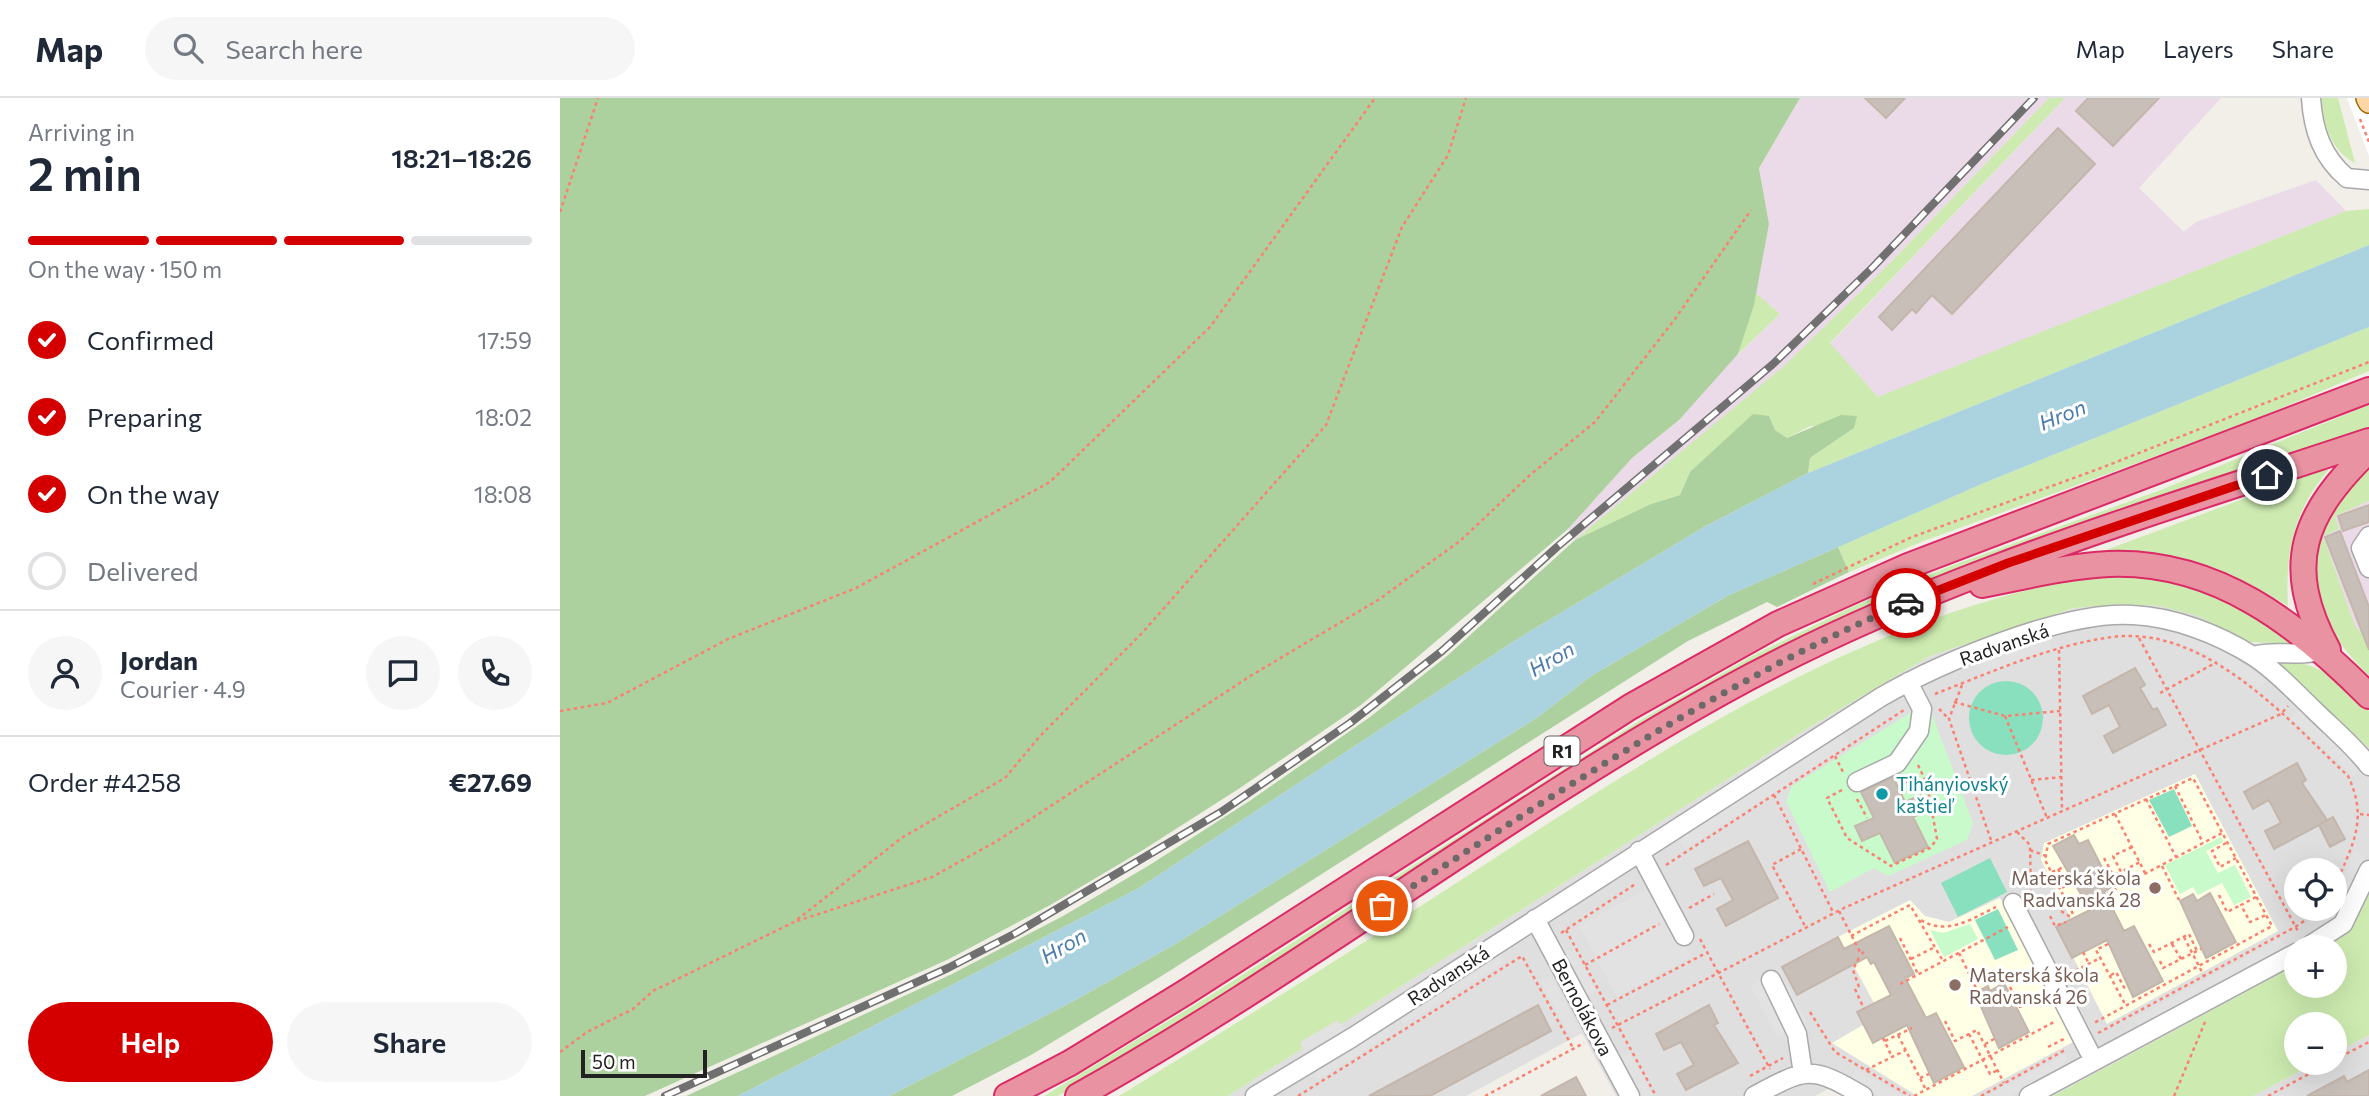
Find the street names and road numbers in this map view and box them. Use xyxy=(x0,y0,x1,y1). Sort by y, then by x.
street label: Radvanská xyxy=(1956,618,2052,670)
road number: R1 xyxy=(1544,736,1580,766)
street label: Radvanská xyxy=(1403,940,1493,1010)
street label: Bernolákova xyxy=(1548,954,1618,1060)

